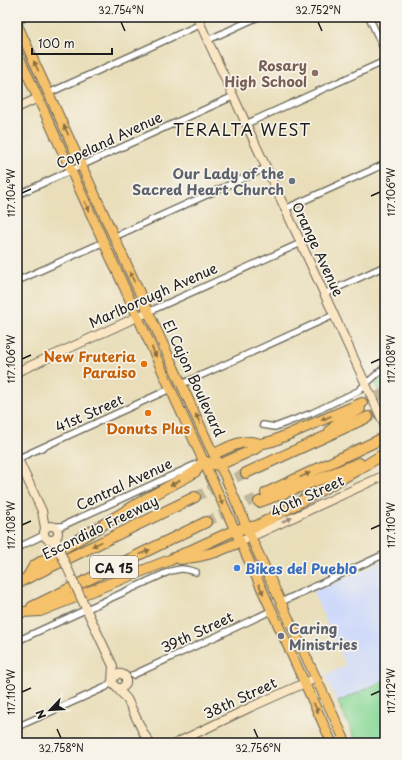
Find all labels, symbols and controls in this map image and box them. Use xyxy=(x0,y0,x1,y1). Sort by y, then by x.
text: 32.754°N xyxy=(98,2,144,17)
text: 32.752°N xyxy=(295,2,341,17)
scale bar xyxy=(32,30,112,56)
text: 100 m xyxy=(38,34,75,52)
place label: Rosary High School xyxy=(224,55,307,92)
one-way arrow xyxy=(33,60,39,71)
marker: Rosary High School xyxy=(310,68,320,78)
street label: Copeland Avenue xyxy=(52,106,166,174)
district label: TERALTA WEST xyxy=(173,117,311,141)
one-way arrow xyxy=(63,125,69,136)
place label: Our Lady of the Sacred Heart Church xyxy=(132,163,284,200)
text: 117.106°W xyxy=(383,167,398,216)
text: 117.104°W xyxy=(3,168,18,217)
marker: Our Lady of the Sacred Heart Church xyxy=(287,176,297,186)
street label: Orange Avenue xyxy=(287,198,349,300)
one-way arrow xyxy=(84,200,90,212)
street label: Marlborough Avenue xyxy=(85,257,221,333)
one-way arrow xyxy=(129,271,135,282)
street label: El Cajon Boulevard xyxy=(158,316,230,440)
text: 117.106°W xyxy=(3,334,18,383)
text: 117.108°W xyxy=(383,334,398,383)
place label: New Fruteria Paraiso xyxy=(44,346,136,383)
one-way arrow xyxy=(151,347,157,358)
marker: New Fruteria Paraiso xyxy=(139,359,149,369)
street label: 41st Street xyxy=(52,389,126,437)
marker: Donuts Plus xyxy=(143,408,153,418)
one-way arrow xyxy=(194,412,200,424)
one-way arrow xyxy=(320,415,331,421)
place label: Donuts Plus xyxy=(106,418,190,439)
street label: Central Avenue xyxy=(73,453,175,515)
street label: 40th Street xyxy=(267,470,348,522)
one-way arrow xyxy=(299,472,311,478)
one-way arrow xyxy=(170,480,181,487)
street label: Escondido Freeway xyxy=(38,490,162,564)
one-way arrow xyxy=(218,494,224,506)
text: 117.108°W xyxy=(3,500,18,549)
text: 117.110°W xyxy=(383,501,398,548)
one-way arrow xyxy=(281,517,292,523)
one-way arrow xyxy=(91,541,103,547)
one-way arrow xyxy=(140,549,151,555)
road number: CA 15 xyxy=(90,556,138,578)
place label: Bikes del Pueblo xyxy=(245,558,357,579)
marker: Bikes del Pueblo xyxy=(232,563,242,573)
one-way arrow xyxy=(258,583,264,595)
street label: 39th Street xyxy=(157,606,237,658)
place label: Caring Ministries xyxy=(289,618,358,655)
marker: Caring Ministries xyxy=(276,631,286,641)
text: 117.110°W xyxy=(3,668,18,715)
text: 117.112°W xyxy=(383,668,398,714)
street label: 38th Street xyxy=(200,672,280,724)
north arrow xyxy=(30,690,70,730)
one-way arrow xyxy=(313,703,319,714)
text: N xyxy=(31,707,50,722)
text: 32.758°N xyxy=(38,740,84,755)
text: 32.756°N xyxy=(235,740,281,755)

